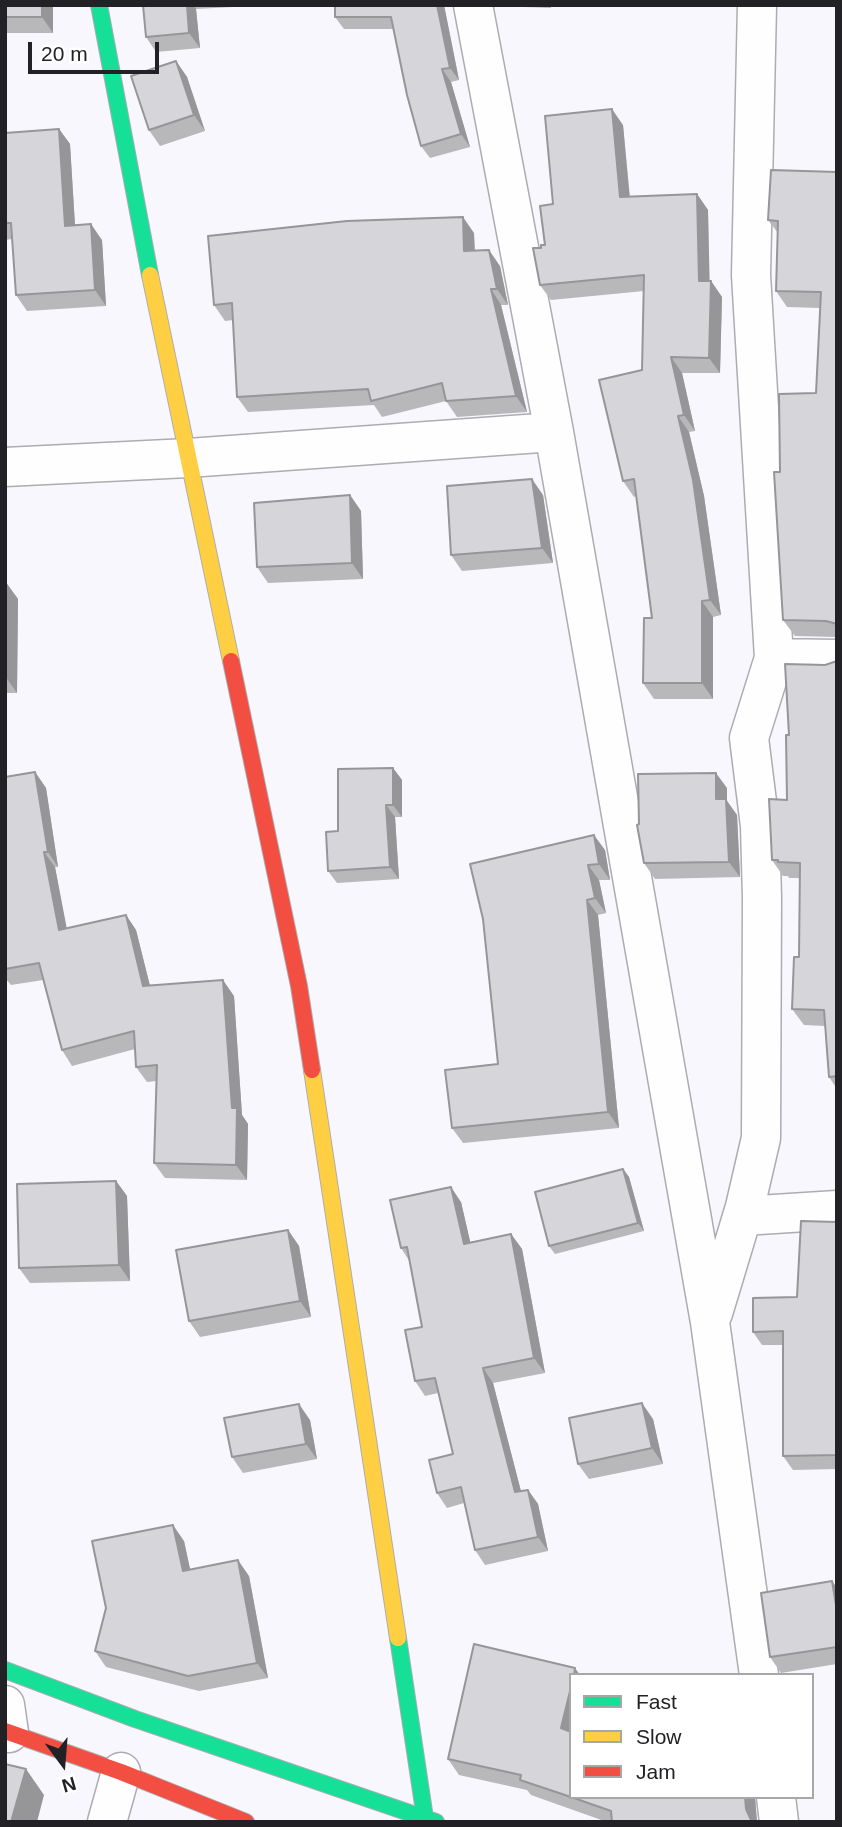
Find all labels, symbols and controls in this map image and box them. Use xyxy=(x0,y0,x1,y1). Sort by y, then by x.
scale bar xyxy=(32,28,163,72)
text: 20 m xyxy=(41,42,88,65)
legend xyxy=(569,1673,814,1799)
text: Fast xyxy=(636,1690,677,1713)
text: Slow xyxy=(636,1725,682,1748)
north arrow xyxy=(28,1729,98,1799)
text: Jam xyxy=(636,1760,676,1783)
text: N xyxy=(59,1773,78,1797)

